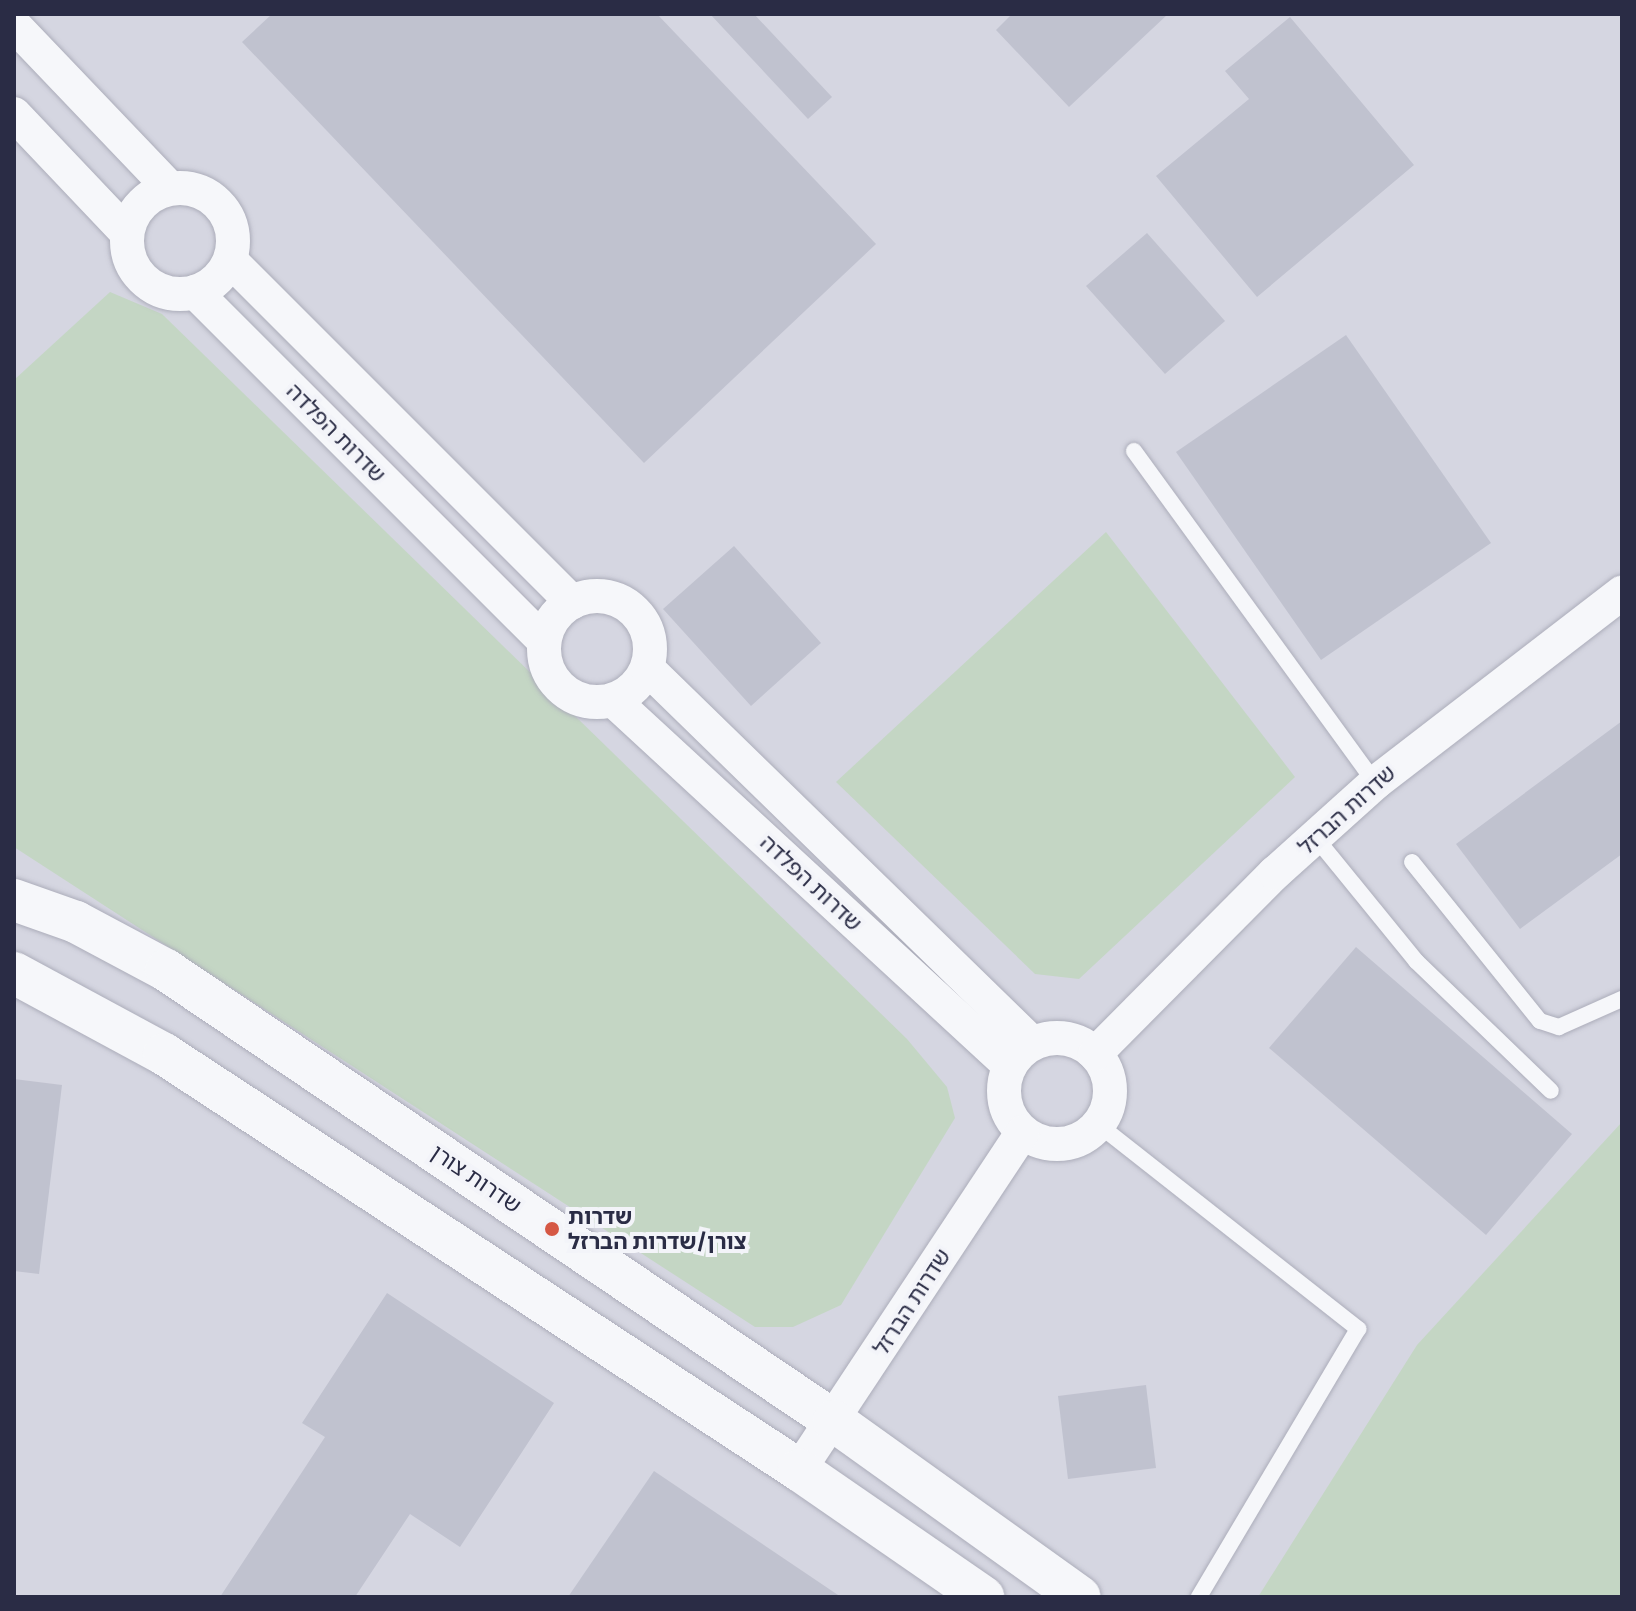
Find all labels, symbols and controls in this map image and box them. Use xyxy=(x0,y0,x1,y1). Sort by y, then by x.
street label: שדרות הפלדה xyxy=(281,378,391,488)
street label: שדרות הברזל xyxy=(1293,759,1401,861)
street label: שדרות הפלדה xyxy=(755,829,867,937)
street label: שדרות צורן xyxy=(426,1139,526,1219)
place label: שדרות צורן/שדרות הברזל xyxy=(568,1203,747,1254)
marker: שדרות צורן/שדרות הברזל xyxy=(543,1220,561,1238)
street label: שדרות הברזל xyxy=(868,1244,956,1360)

